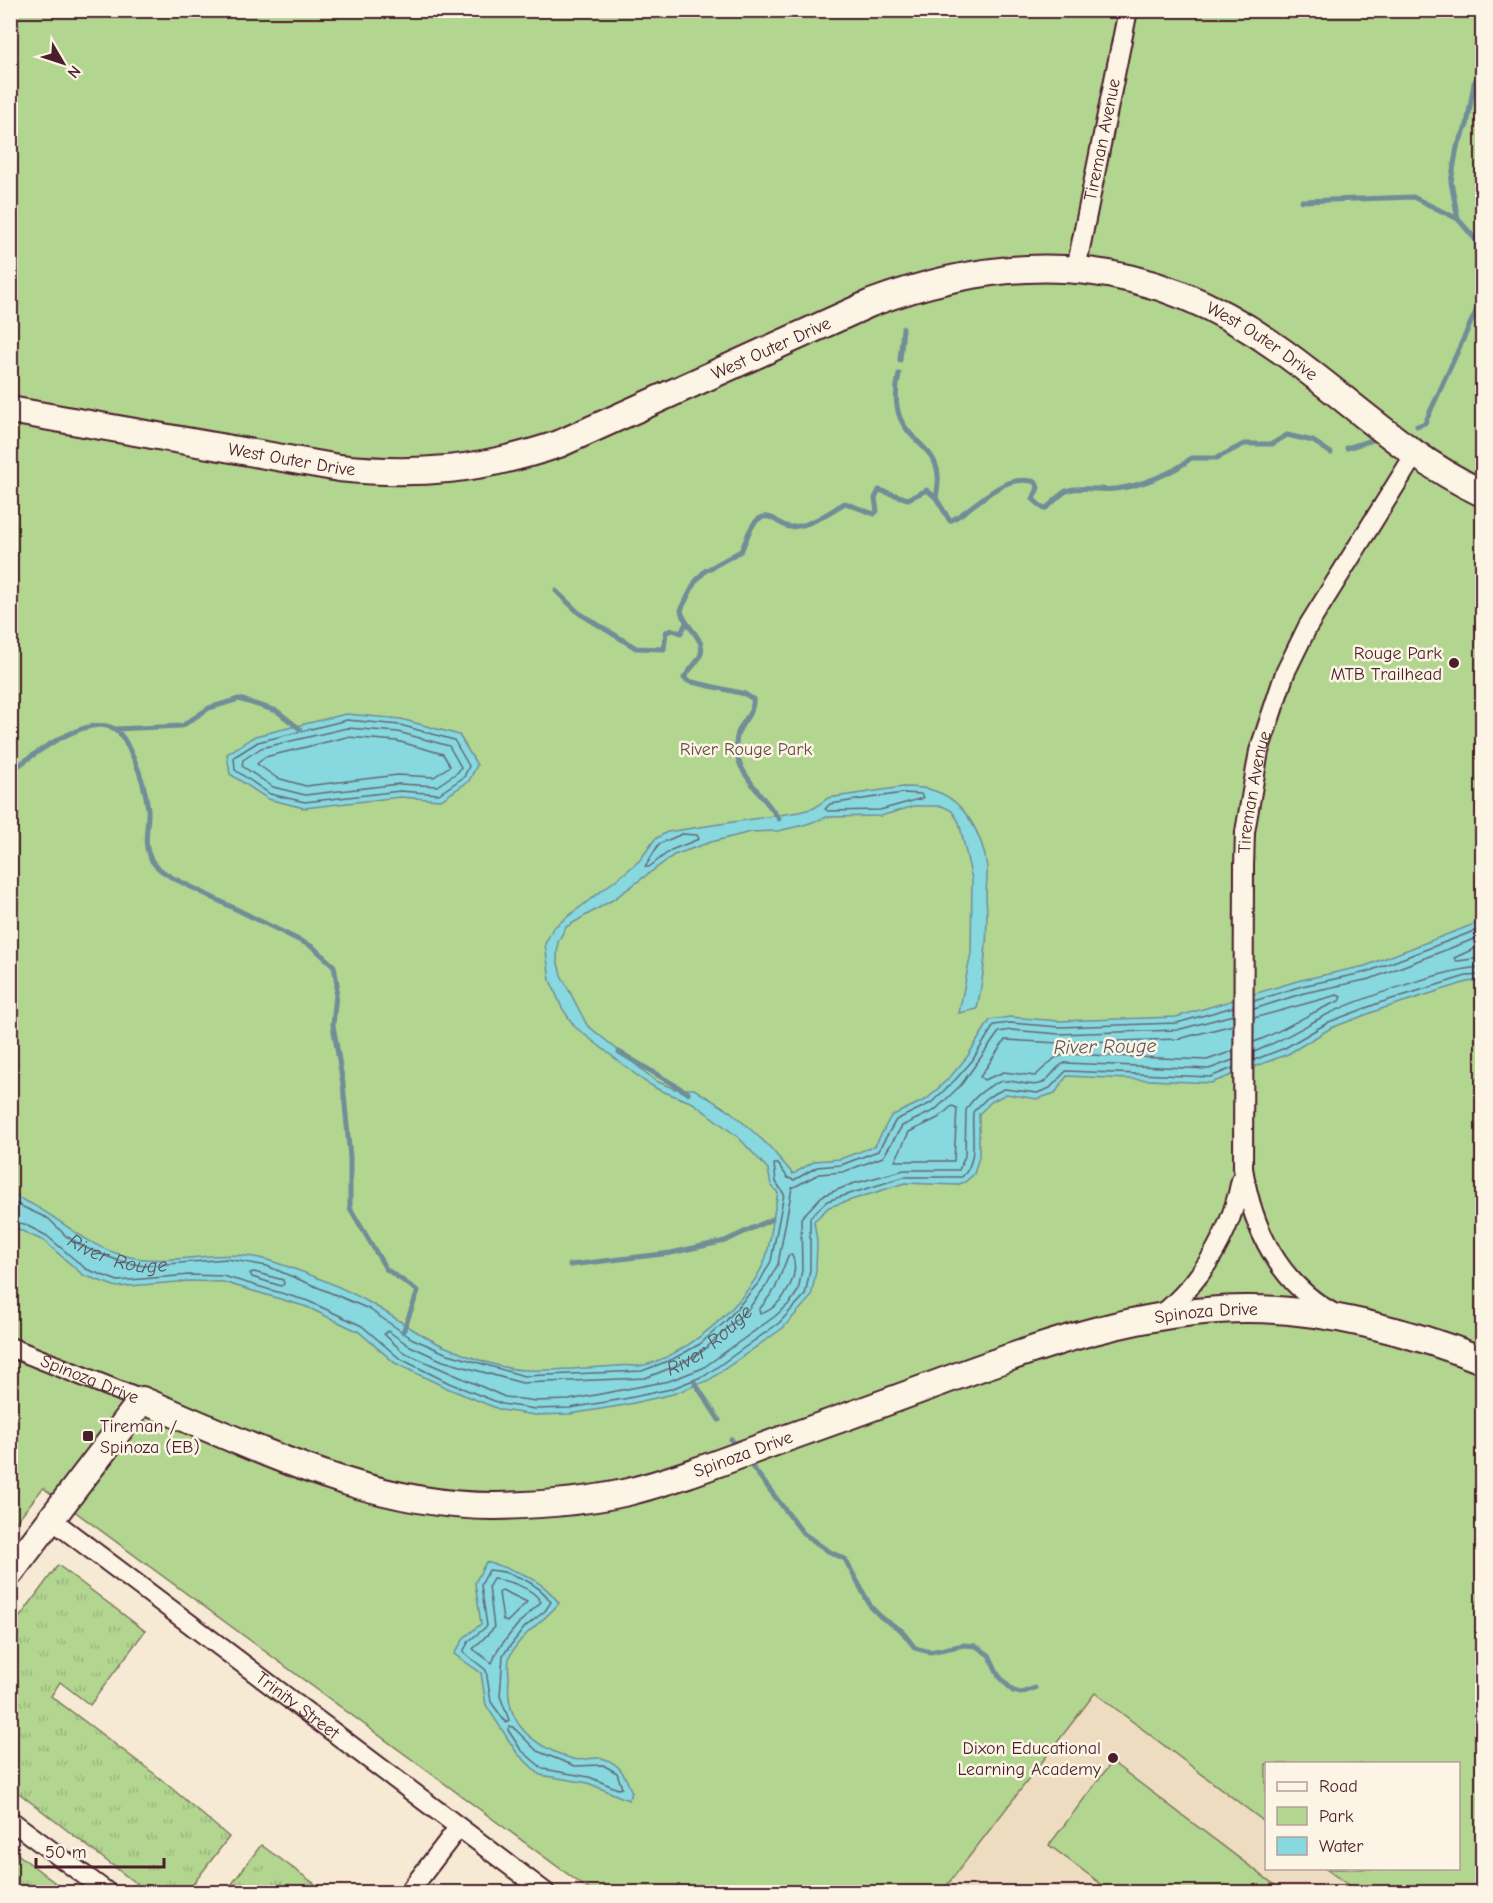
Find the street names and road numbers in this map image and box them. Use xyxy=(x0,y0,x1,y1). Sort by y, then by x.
street label: Tireman Avenue xyxy=(1080,77,1125,203)
street label: West Outer Drive xyxy=(1203,297,1322,385)
street label: West Outer Drive xyxy=(708,313,834,385)
street label: West Outer Drive xyxy=(226,439,356,480)
street label: Tireman Avenue xyxy=(1234,728,1276,854)
street label: Spinoza Drive xyxy=(1153,1299,1258,1328)
street label: Spinoza Drive xyxy=(37,1350,142,1409)
street label: Spinoza Drive xyxy=(691,1427,795,1482)
street label: Trinity Street xyxy=(251,1667,344,1744)

